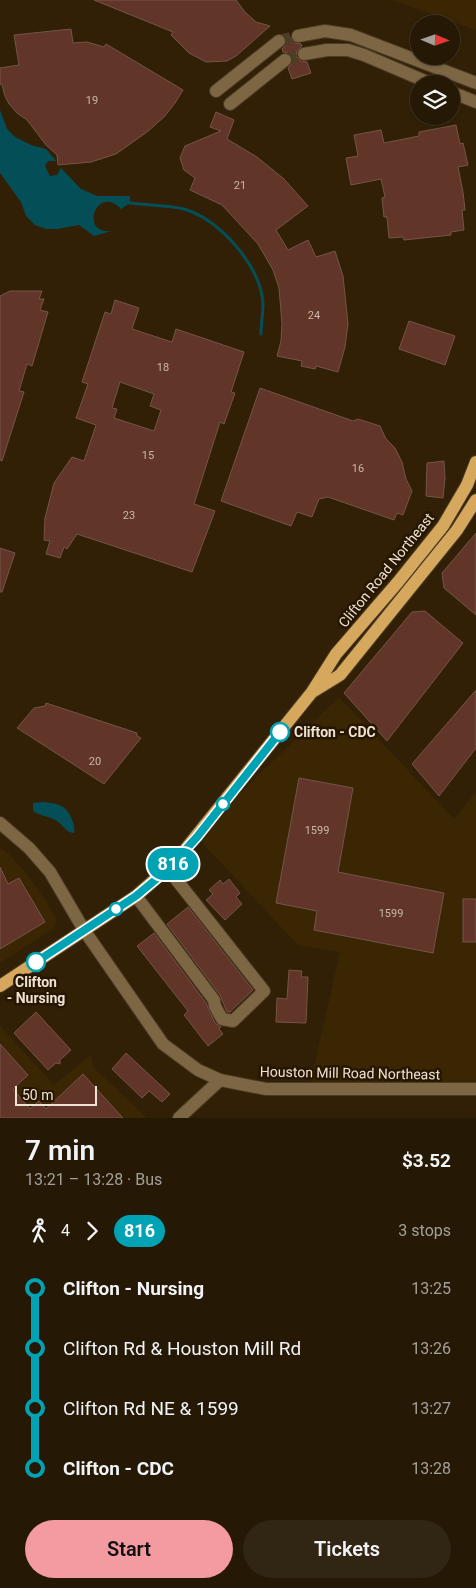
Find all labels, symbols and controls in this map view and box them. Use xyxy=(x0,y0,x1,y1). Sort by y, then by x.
north arrow xyxy=(410,15,460,65)
map controls xyxy=(410,15,460,125)
button: layers xyxy=(410,75,460,125)
house number: 19 xyxy=(86,94,98,107)
house number: 21 xyxy=(234,179,246,192)
house number: 24 xyxy=(308,309,320,322)
house number: 18 xyxy=(157,361,169,374)
house number: 15 xyxy=(142,449,154,462)
house number: 16 xyxy=(352,462,364,475)
house number: 23 xyxy=(123,509,135,522)
street label: Clifton Road Northeast xyxy=(335,509,437,630)
marker: Clifton - CDC xyxy=(270,722,290,742)
place label: Clifton - CDC xyxy=(294,724,376,740)
house number: 20 xyxy=(89,755,101,768)
unlabelled marker xyxy=(216,797,230,811)
house number: 1599 xyxy=(305,824,329,837)
line badge: 816 xyxy=(144,848,202,880)
text: 816 xyxy=(158,853,188,874)
unlabelled marker xyxy=(109,902,123,916)
house number: 1599 xyxy=(379,907,403,920)
marker: Clifton - Nursing xyxy=(26,952,46,972)
place label: Clifton - Nursing xyxy=(7,974,65,1006)
street label: Houston Mill Road Northeast xyxy=(260,1063,441,1083)
scale bar xyxy=(15,1083,98,1106)
text: 50 m xyxy=(22,1087,54,1103)
text: 7 min xyxy=(25,1134,95,1167)
text: $3.52 xyxy=(402,1149,451,1172)
text: 13:21 – 13:28 · Bus xyxy=(25,1170,162,1189)
icon: walk xyxy=(25,1217,53,1245)
icon: forward xyxy=(78,1217,106,1245)
text: 816 xyxy=(124,1220,155,1241)
text: 4 xyxy=(61,1221,70,1240)
text: 3 stops xyxy=(398,1221,451,1240)
text: Clifton - Nursing xyxy=(63,1277,204,1300)
text: 13:25 xyxy=(411,1279,451,1298)
text: Clifton Rd & Houston Mill Rd xyxy=(63,1337,301,1360)
text: 13:26 xyxy=(411,1339,451,1358)
text: Clifton Rd NE & 1599 xyxy=(63,1397,239,1420)
text: 13:27 xyxy=(411,1399,451,1418)
text: Clifton - CDC xyxy=(63,1457,174,1480)
text: 13:28 xyxy=(411,1459,451,1478)
button: Start xyxy=(25,1520,233,1578)
button: Tickets xyxy=(243,1520,451,1578)

